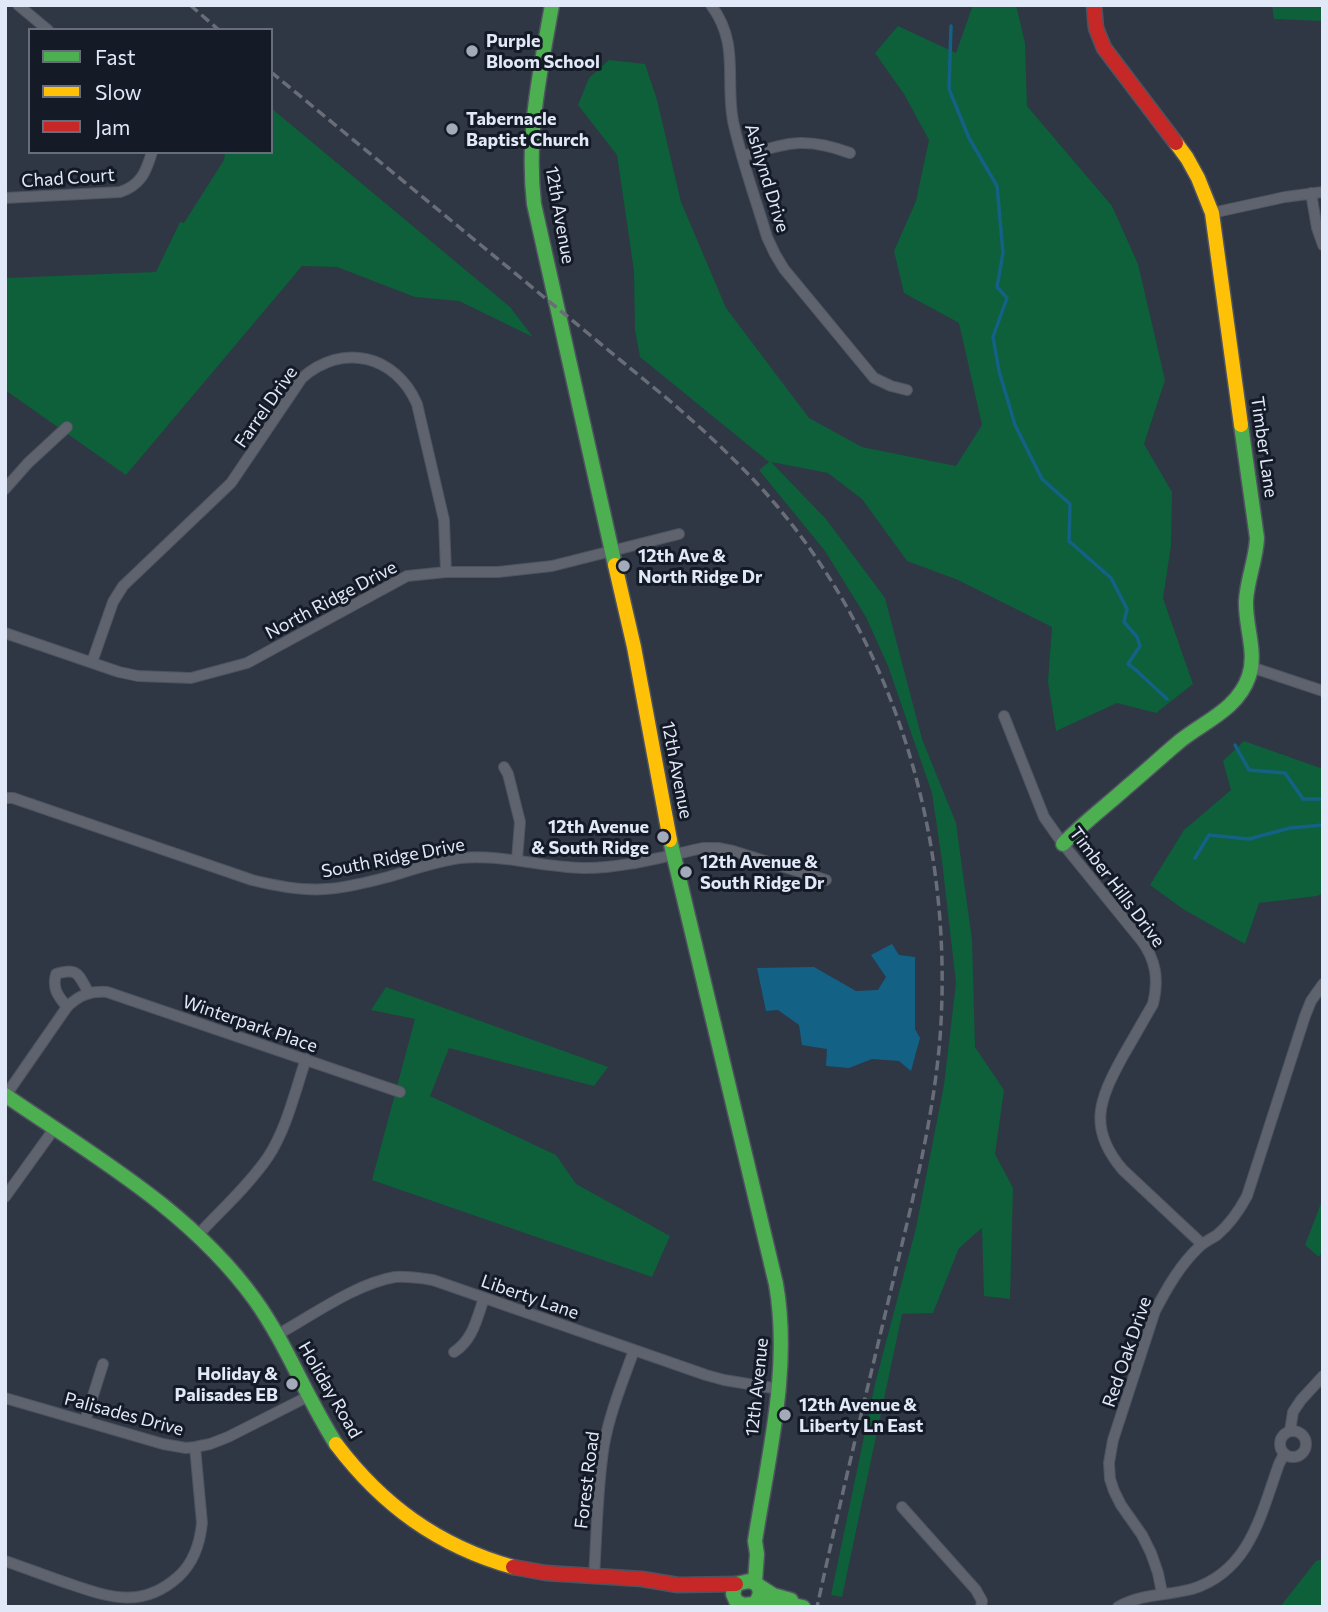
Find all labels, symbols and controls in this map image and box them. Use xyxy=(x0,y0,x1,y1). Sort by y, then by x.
legend xyxy=(28,28,273,154)
place label: Purple Bloom School xyxy=(486,30,600,72)
marker: Purple Bloom School xyxy=(464,43,480,59)
text: Fast xyxy=(95,44,136,69)
text: Slow xyxy=(95,79,142,104)
place label: Tabernacle Baptist Church xyxy=(466,108,589,150)
text: Jam xyxy=(95,114,130,139)
marker: Tabernacle Baptist Church xyxy=(444,121,460,137)
street label: Ashlynd Drive xyxy=(740,121,794,235)
street label: Chad Court xyxy=(21,164,115,192)
street label: 12th Avenue xyxy=(541,164,579,266)
street label: Farrel Drive xyxy=(230,362,302,452)
street label: Timber Lane xyxy=(1246,395,1282,499)
place label: 12th Ave & North Ridge Dr xyxy=(638,545,762,588)
street label: North Ridge Drive xyxy=(262,556,400,644)
marker: 12th Ave & North Ridge Dr xyxy=(616,558,632,574)
street label: 12th Avenue xyxy=(657,719,697,821)
place label: 12th Avenue & South Ridge xyxy=(531,816,649,858)
street label: Timber Hills Drive xyxy=(1065,823,1169,951)
marker: 12th Avenue & South Ridge xyxy=(655,829,671,845)
street label: South Ridge Drive xyxy=(319,834,467,882)
place label: 12th Avenue & South Ridge Dr xyxy=(700,851,825,894)
marker: 12th Avenue & South Ridge Dr xyxy=(678,864,694,880)
street label: Winterpark Place xyxy=(180,991,320,1057)
street label: Liberty Lane xyxy=(478,1270,582,1324)
street label: Red Oak Drive xyxy=(1098,1294,1156,1410)
street label: 12th Avenue xyxy=(741,1337,773,1437)
street label: Holiday Road xyxy=(294,1338,366,1442)
place label: Holiday & Palisades EB xyxy=(175,1363,278,1406)
marker: Holiday & Palisades EB xyxy=(284,1376,300,1392)
street label: Palisades Drive xyxy=(62,1388,186,1440)
place label: 12th Avenue & Liberty Ln East xyxy=(799,1394,923,1436)
marker: 12th Avenue & Liberty Ln East xyxy=(777,1407,793,1423)
street label: Forest Road xyxy=(570,1430,604,1530)

